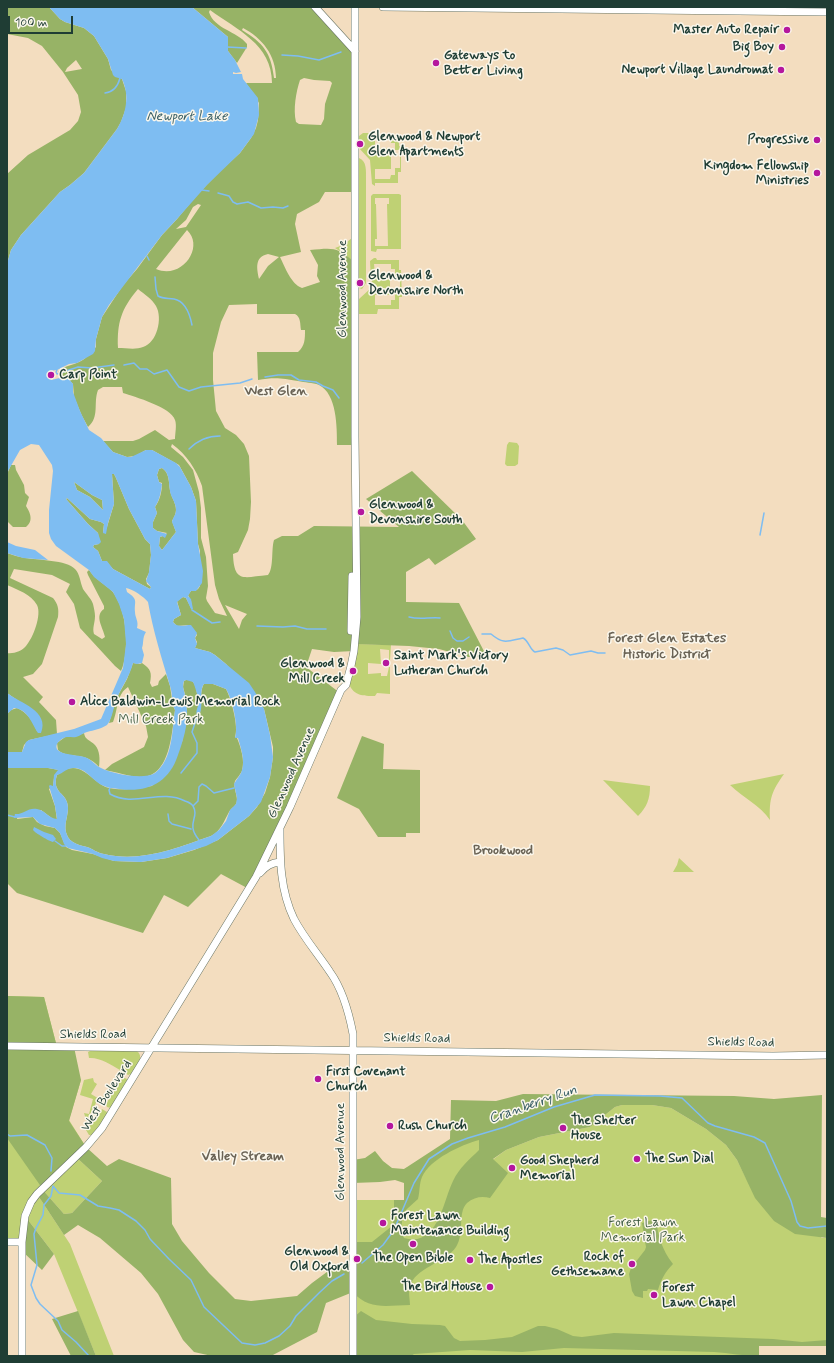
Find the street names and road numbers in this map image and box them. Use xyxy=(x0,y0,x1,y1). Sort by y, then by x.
street label: Glenwood Avenue xyxy=(335,240,351,338)
street label: Glenwood Avenue xyxy=(265,725,319,821)
street label: Shields Road xyxy=(60,1027,126,1043)
street label: Shields Road xyxy=(384,1031,450,1047)
street label: Shields Road xyxy=(708,1035,774,1051)
street label: West Boulevard xyxy=(78,1057,136,1135)
street label: Glenwood Avenue xyxy=(333,1103,349,1201)

